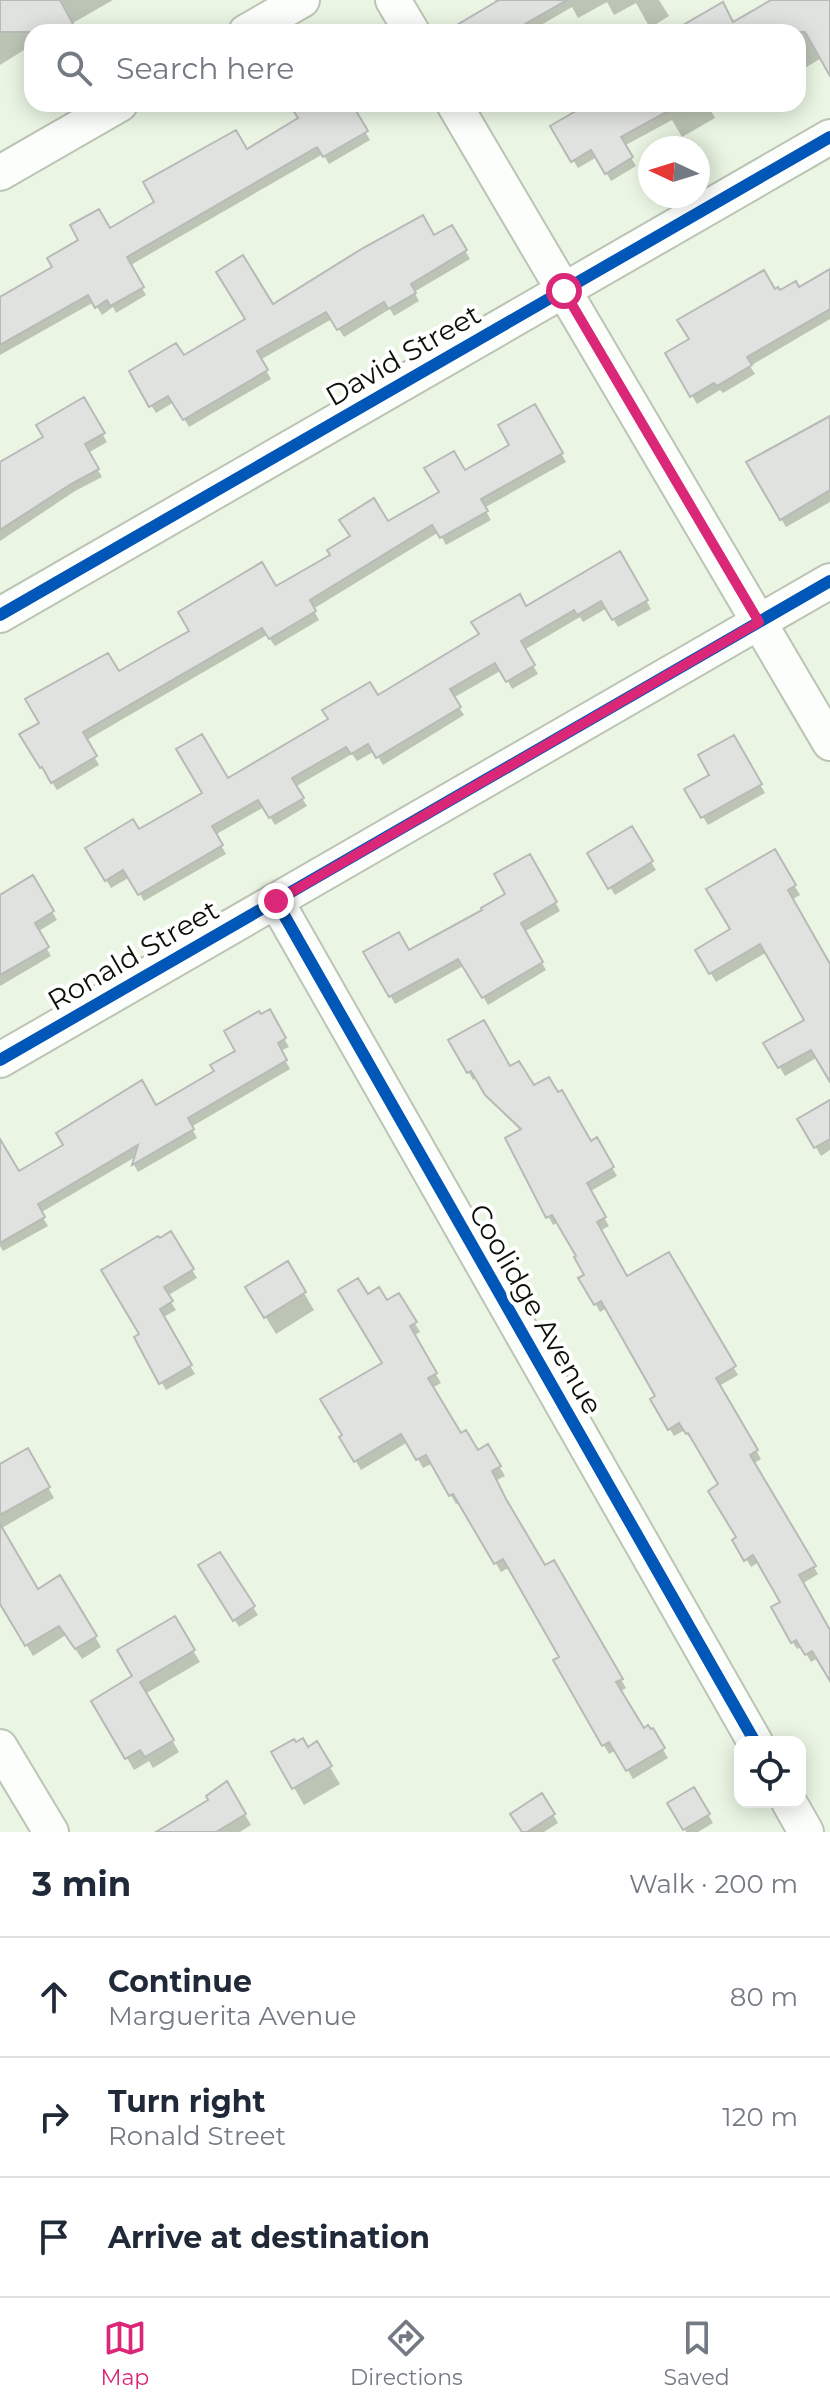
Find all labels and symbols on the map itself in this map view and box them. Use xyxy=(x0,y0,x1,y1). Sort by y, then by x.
north arrow xyxy=(638,136,710,208)
route start xyxy=(546,273,582,309)
street label: David Street xyxy=(320,297,486,413)
route end xyxy=(258,883,294,919)
street label: Ronald Street xyxy=(41,892,225,1018)
street label: Coolidge Avenue xyxy=(462,1198,610,1420)

